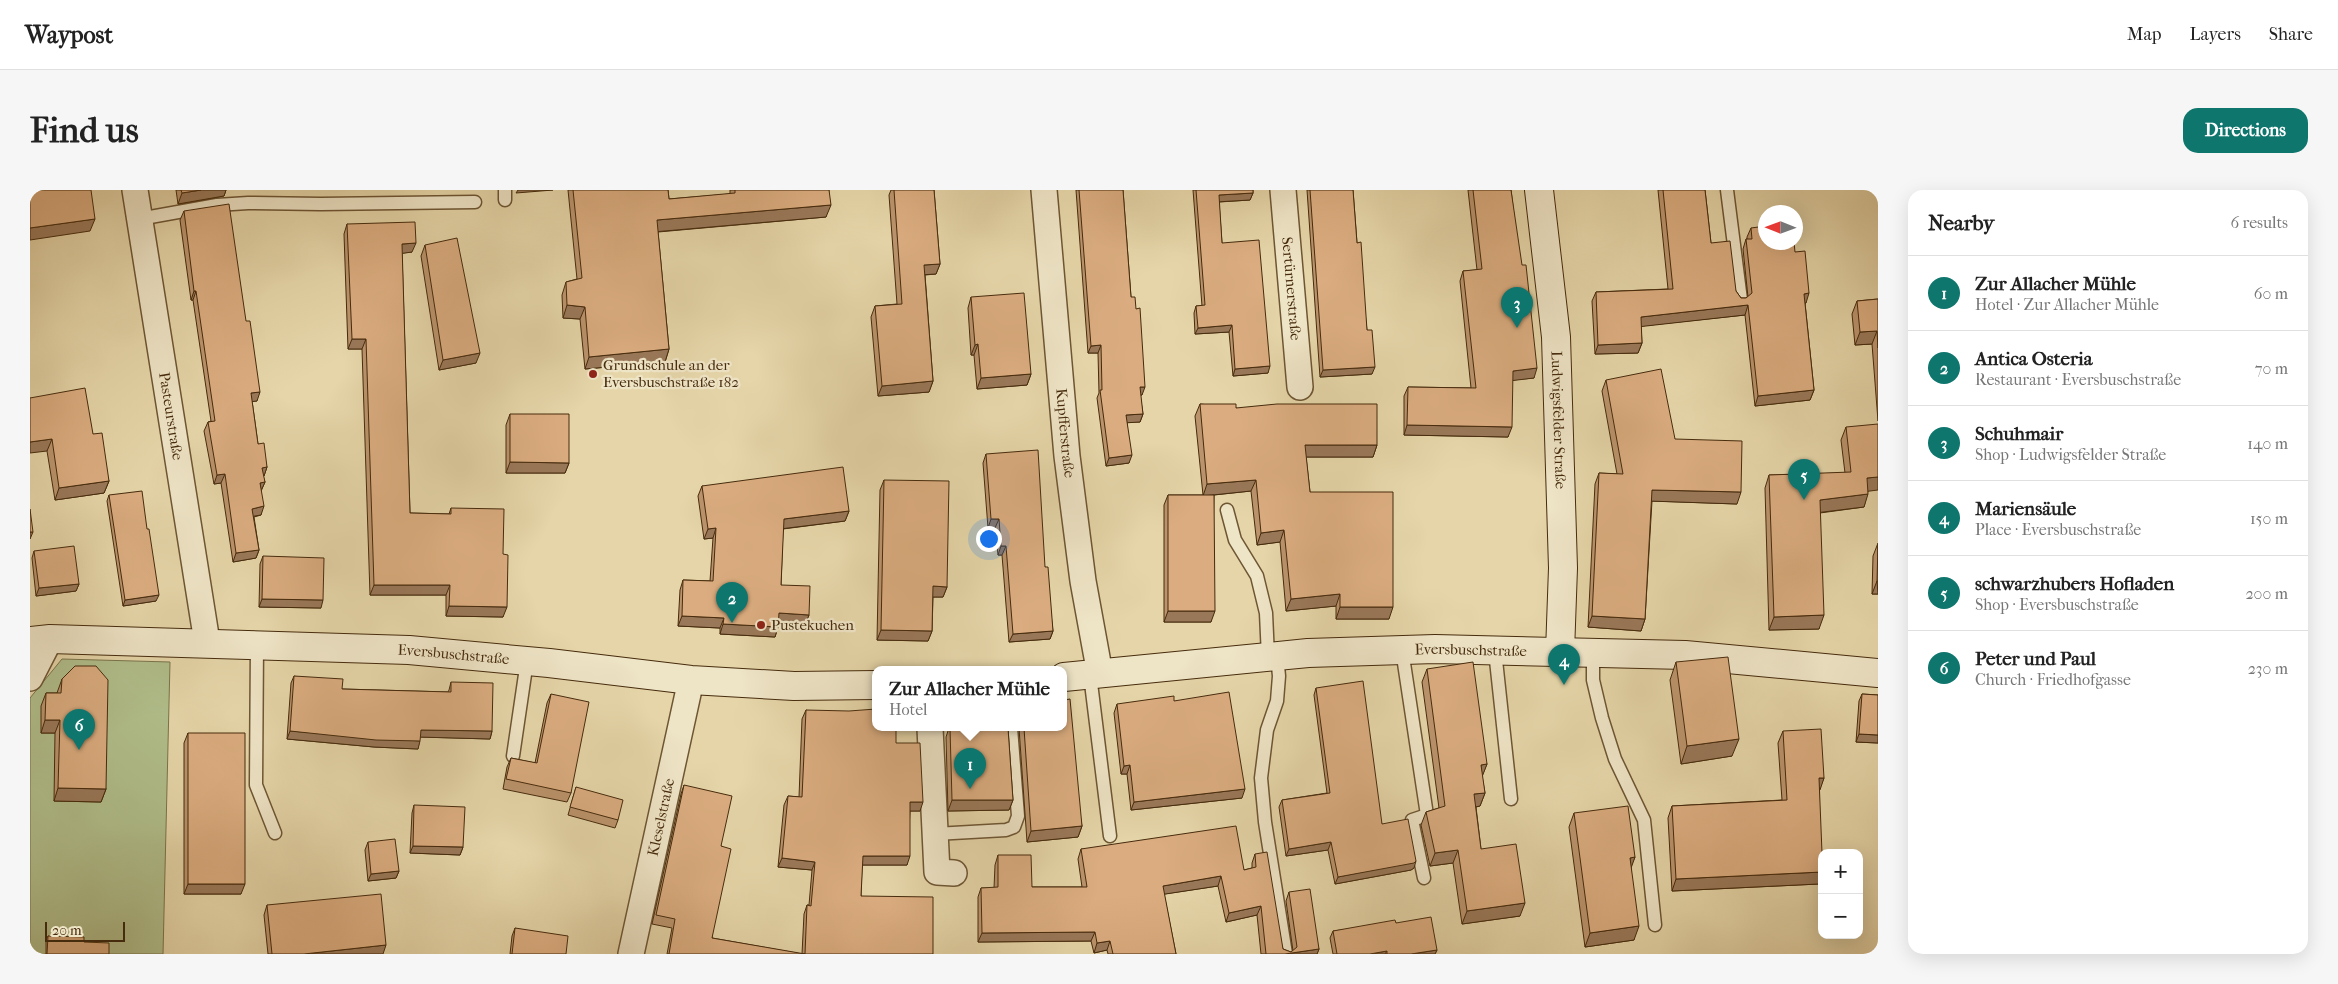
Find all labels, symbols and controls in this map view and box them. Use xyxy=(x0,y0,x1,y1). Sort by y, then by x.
text: Waypost xyxy=(25,21,113,49)
text: Map xyxy=(2127,24,2161,45)
text: Layers xyxy=(2189,24,2241,45)
text: Share xyxy=(2269,24,2313,45)
button: Directions xyxy=(2183,108,2308,153)
text: Find us xyxy=(30,110,139,151)
north arrow xyxy=(1758,205,1803,250)
text: Nearby xyxy=(1928,211,1994,235)
text: 6 results xyxy=(2230,213,2288,232)
street label: Sertürnerstraße xyxy=(1278,236,1305,342)
text: Zur Allacher Mühle xyxy=(1975,273,2136,295)
text: 1 xyxy=(1941,284,1947,303)
text: 60 m xyxy=(2254,284,2288,303)
pin: 3 xyxy=(1501,287,1533,328)
text: Hotel · Zur Allacher Mühle xyxy=(1975,295,2159,314)
text: Antica Osteria xyxy=(1975,348,2092,370)
street label: Ludwigsfelder Straße xyxy=(1547,351,1570,490)
place label: Grundschule an der Eversbuschstraße 182 xyxy=(603,356,739,391)
text: 2 xyxy=(1940,359,1948,378)
text: 70 m xyxy=(2255,359,2288,378)
marker: Grundschule an der Eversbuschstraße 182 xyxy=(587,368,599,380)
text: Restaurant · Eversbuschstraße xyxy=(1975,370,2181,389)
street label: Pasteurstraße xyxy=(155,371,187,462)
street label: Kupfferstraße xyxy=(1052,388,1079,479)
text: Schuhmair xyxy=(1975,423,2063,445)
text: 3 xyxy=(1941,434,1947,453)
text: 140 m xyxy=(2247,434,2288,453)
text: Shop · Ludwigsfelder Straße xyxy=(1975,445,2166,464)
pin: 5 xyxy=(1788,459,1820,500)
text: Mariensäule xyxy=(1975,498,2076,520)
text: 4 xyxy=(1939,509,1949,528)
text: 150 m xyxy=(2250,509,2288,528)
text: Place · Eversbuschstraße xyxy=(1975,520,2141,539)
your location xyxy=(976,526,1002,552)
text: schwarzhubers Hofladen xyxy=(1975,573,2174,595)
pin: 2 xyxy=(716,582,748,623)
text: 5 xyxy=(1941,584,1947,603)
text: 200 m xyxy=(2245,584,2288,603)
text: Shop · Eversbuschstraße xyxy=(1975,595,2139,614)
place label: Pustekuchen xyxy=(771,616,854,634)
marker: Pustekuchen xyxy=(755,619,767,631)
street label: Eversbuschstraße xyxy=(1414,640,1528,660)
street label: Eversbuschstraße xyxy=(397,641,511,668)
pin: 4 xyxy=(1548,644,1580,685)
text: Peter und Paul xyxy=(1975,648,2096,670)
text: 6 xyxy=(1940,659,1948,678)
text: 230 m xyxy=(2248,659,2288,678)
popup xyxy=(872,666,1067,731)
text: Church · Friedhofgasse xyxy=(1975,670,2131,689)
text: Zur Allacher Mühle xyxy=(889,678,1050,700)
text: Hotel xyxy=(889,700,928,719)
pin: 6 xyxy=(63,709,95,750)
pin: 1 xyxy=(954,748,986,789)
street label: Kleselstraße xyxy=(644,776,678,858)
map controls xyxy=(1818,849,1863,939)
button: + xyxy=(1818,849,1863,894)
button: − xyxy=(1818,894,1863,939)
scale bar xyxy=(45,919,125,942)
text: 20 m xyxy=(52,922,82,939)

